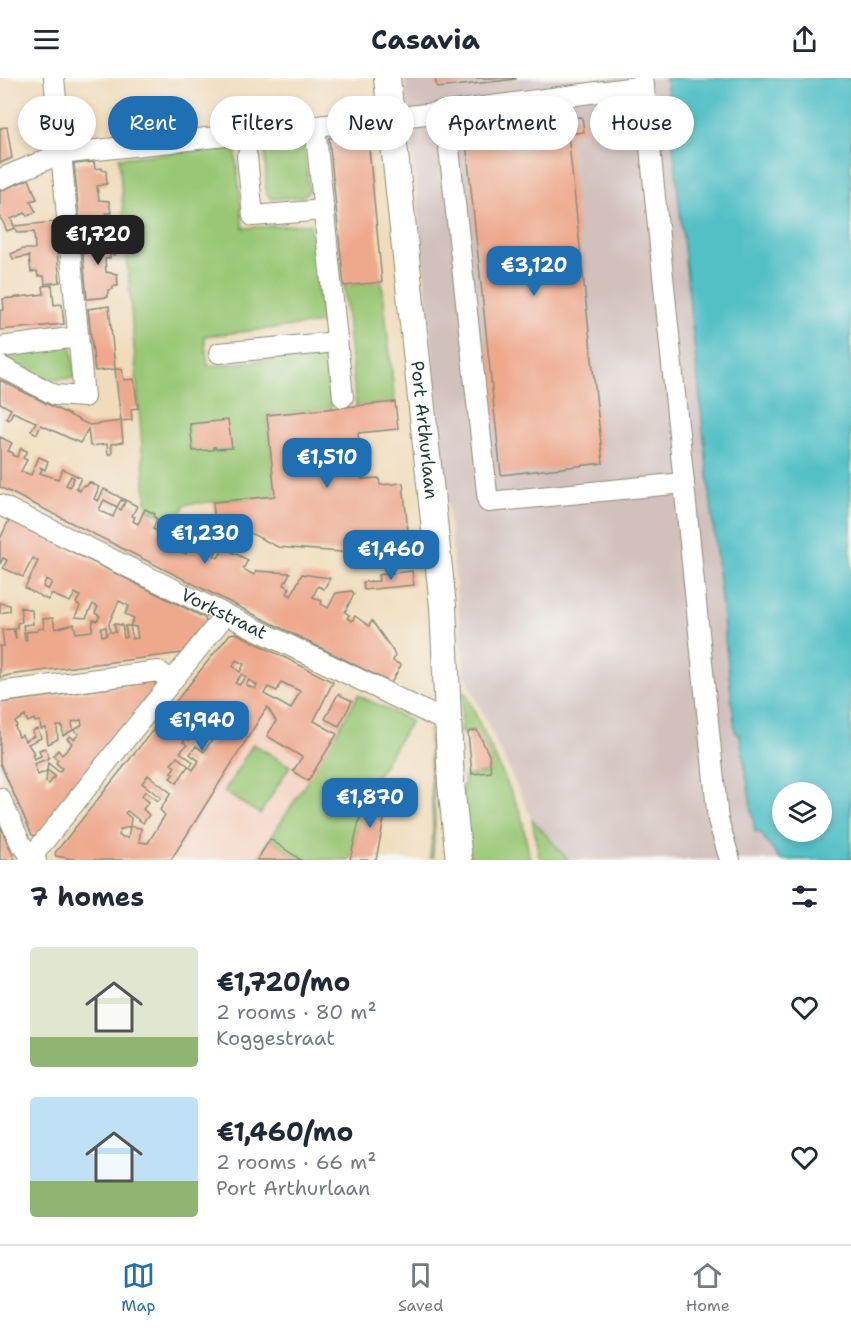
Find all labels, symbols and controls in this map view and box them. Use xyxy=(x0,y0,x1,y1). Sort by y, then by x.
text: Casavia xyxy=(371,21,480,58)
icon: menu xyxy=(30,23,63,56)
icon: share xyxy=(788,23,821,56)
chip: Buy xyxy=(18,96,96,150)
chip: Rent xyxy=(108,96,198,150)
chip: Filters xyxy=(210,96,315,150)
chip: New xyxy=(327,96,414,150)
chip: Apartment xyxy=(426,96,578,150)
chip: House xyxy=(590,96,694,150)
pin: €1,720 xyxy=(49,215,147,266)
text: €1,720 xyxy=(65,221,131,247)
pin: €3,120 xyxy=(485,246,583,297)
text: €3,120 xyxy=(501,252,567,278)
street label: Port Arthurlaan xyxy=(405,360,444,500)
pin: €1,510 xyxy=(278,438,376,489)
text: €1,510 xyxy=(296,444,358,470)
pin: €1,230 xyxy=(156,514,254,565)
text: €1,230 xyxy=(171,520,239,546)
pin: €1,460 xyxy=(342,530,440,581)
text: €1,460 xyxy=(357,536,425,562)
street label: Vorkstraat xyxy=(177,583,271,645)
pin: €1,940 xyxy=(153,701,251,752)
text: €1,940 xyxy=(169,707,235,733)
pin: €1,870 xyxy=(321,778,419,829)
map controls xyxy=(772,782,832,842)
button: layers xyxy=(772,782,832,842)
text: €1,870 xyxy=(336,784,404,810)
text: 7 homes xyxy=(30,879,144,914)
icon: filters xyxy=(788,880,821,913)
text: €1,720/mo xyxy=(216,964,350,999)
icon: home xyxy=(78,971,150,1043)
icon: heart xyxy=(788,991,821,1024)
text: 2 rooms · 80 m² xyxy=(216,999,377,1025)
text: Koggestraat xyxy=(216,1025,335,1051)
text: €1,460/mo xyxy=(216,1114,353,1149)
icon: home xyxy=(78,1121,150,1193)
icon: heart xyxy=(788,1141,821,1174)
text: 2 rooms · 66 m² xyxy=(216,1149,377,1175)
text: Port Arthurlaan xyxy=(216,1175,370,1201)
tab: Map xyxy=(121,1259,155,1316)
tab: Saved xyxy=(398,1259,443,1316)
tab: Home xyxy=(686,1259,730,1316)

